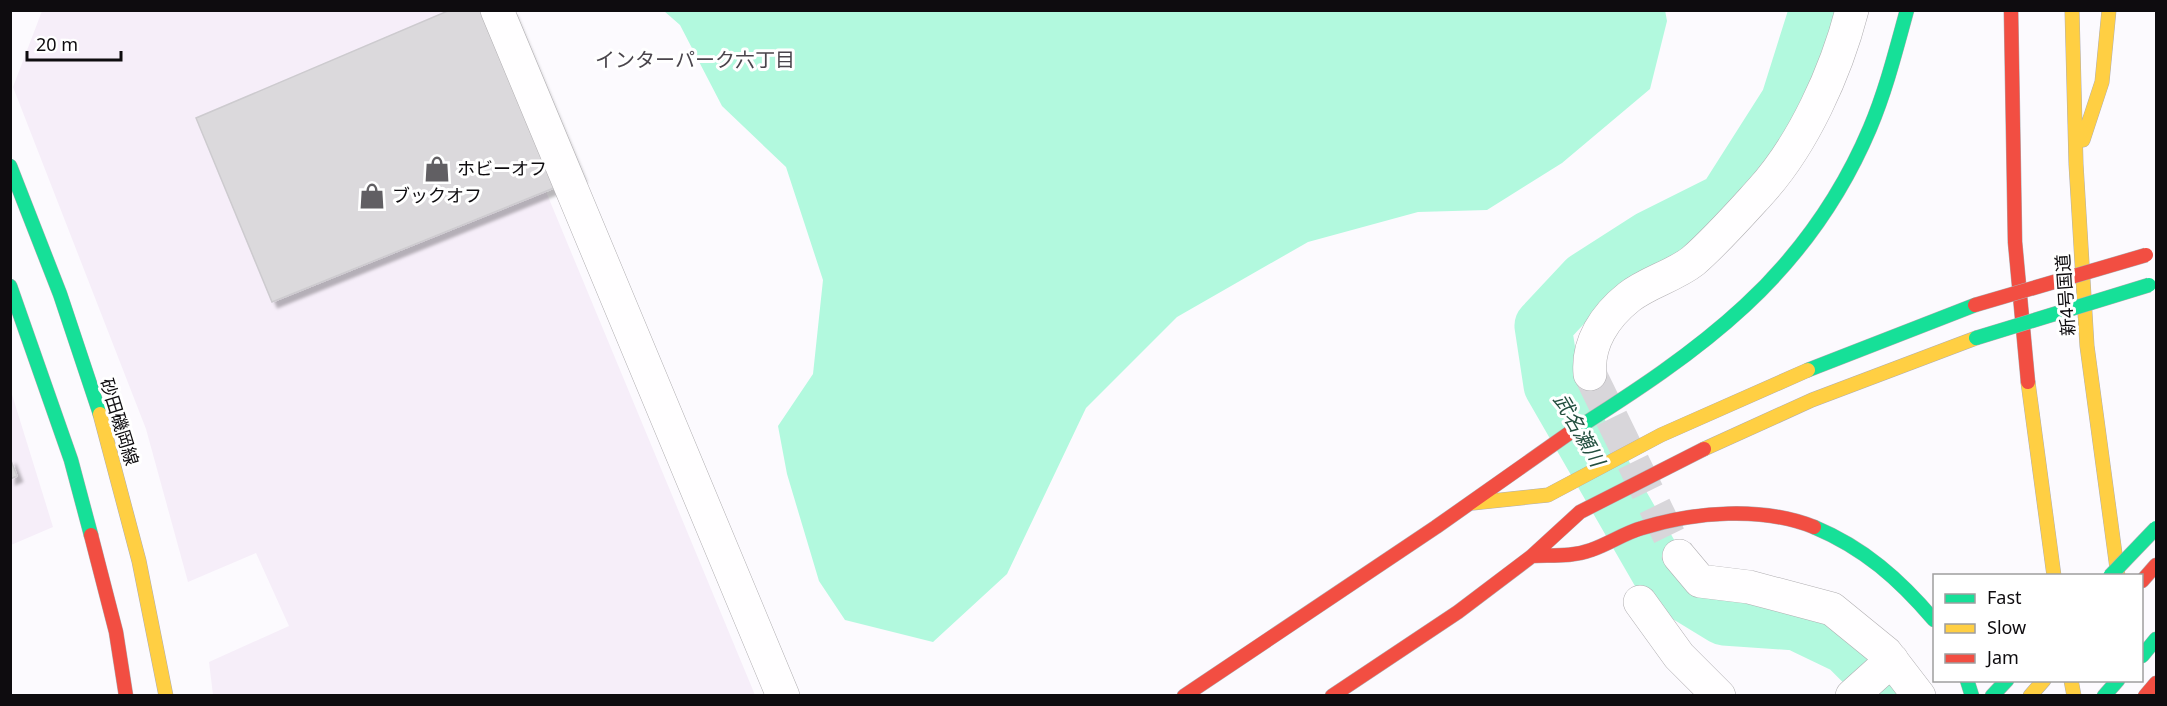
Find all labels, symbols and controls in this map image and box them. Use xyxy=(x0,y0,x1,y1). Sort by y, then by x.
scale bar xyxy=(27,24,122,62)
text: 20 m xyxy=(36,32,78,56)
district label: インターパーク六丁目 xyxy=(595,46,795,73)
shop icon: ホビーオフ xyxy=(422,154,452,184)
place label: ホビーオフ xyxy=(457,156,547,180)
shop icon: ブックオフ xyxy=(357,181,387,211)
place label: ブックオフ xyxy=(392,183,482,207)
street label: 新4号国道 xyxy=(2050,253,2080,337)
street label: 砂田磯岡線 xyxy=(95,375,145,468)
water label: 武名瀬川 xyxy=(1548,388,1612,473)
legend xyxy=(1933,574,2143,682)
text: Fast xyxy=(1987,585,2022,609)
text: Slow xyxy=(1987,615,2026,639)
text: Jam xyxy=(1985,645,2019,669)

